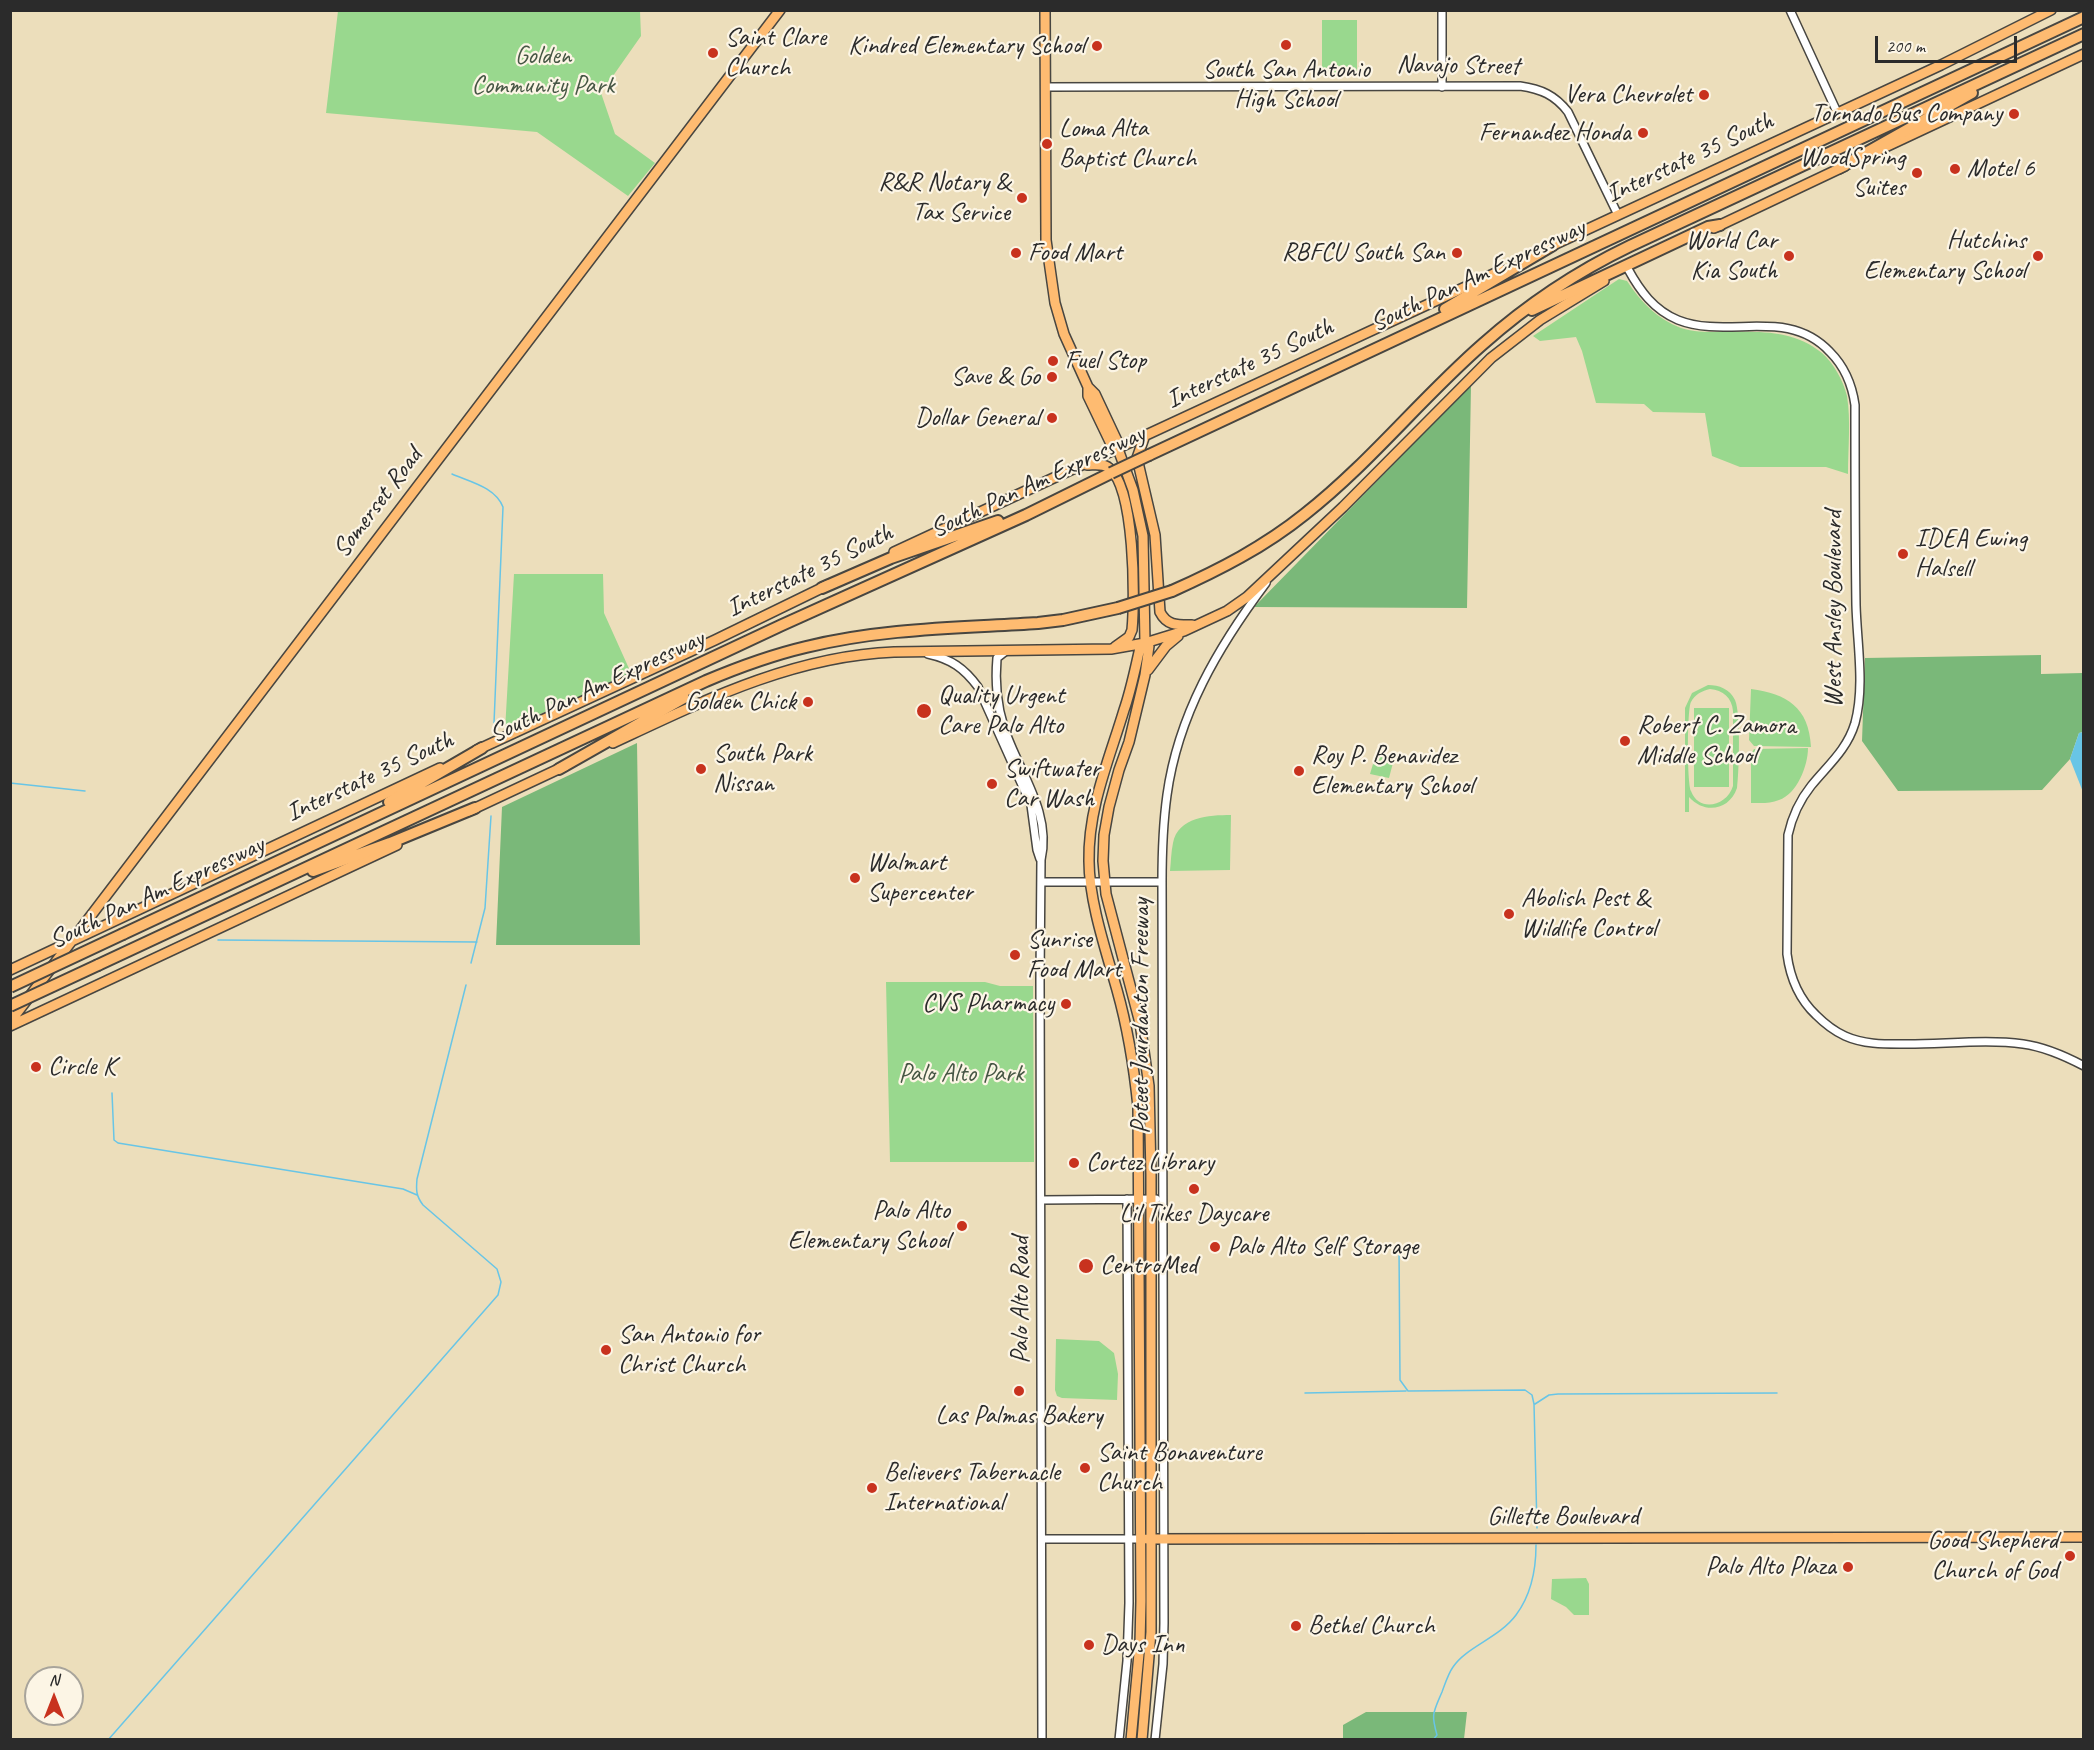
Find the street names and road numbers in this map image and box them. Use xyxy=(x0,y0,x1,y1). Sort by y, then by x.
street label: Navajo Street xyxy=(1396,49,1520,83)
street label: Interstate 35 South xyxy=(1601,106,1779,210)
street label: South Pan Am Expressway xyxy=(1366,213,1590,339)
street label: Interstate 35 South xyxy=(1161,312,1339,416)
street label: South Pan Am Expressway xyxy=(926,419,1150,545)
street label: Somerset Road xyxy=(327,442,429,564)
street label: West Ansley Boulevard xyxy=(1818,510,1850,708)
street label: Interstate 35 South xyxy=(722,517,898,625)
street label: South Pan Am Expressway xyxy=(485,624,709,750)
street label: Interstate 35 South xyxy=(281,725,459,829)
street label: South Pan Am Expressway xyxy=(45,830,269,956)
street label: Poteet Jourdanton Freeway xyxy=(1125,898,1157,1134)
street label: Palo Alto Road xyxy=(1005,1236,1037,1364)
street label: Gillette Boulevard xyxy=(1487,1501,1639,1533)

